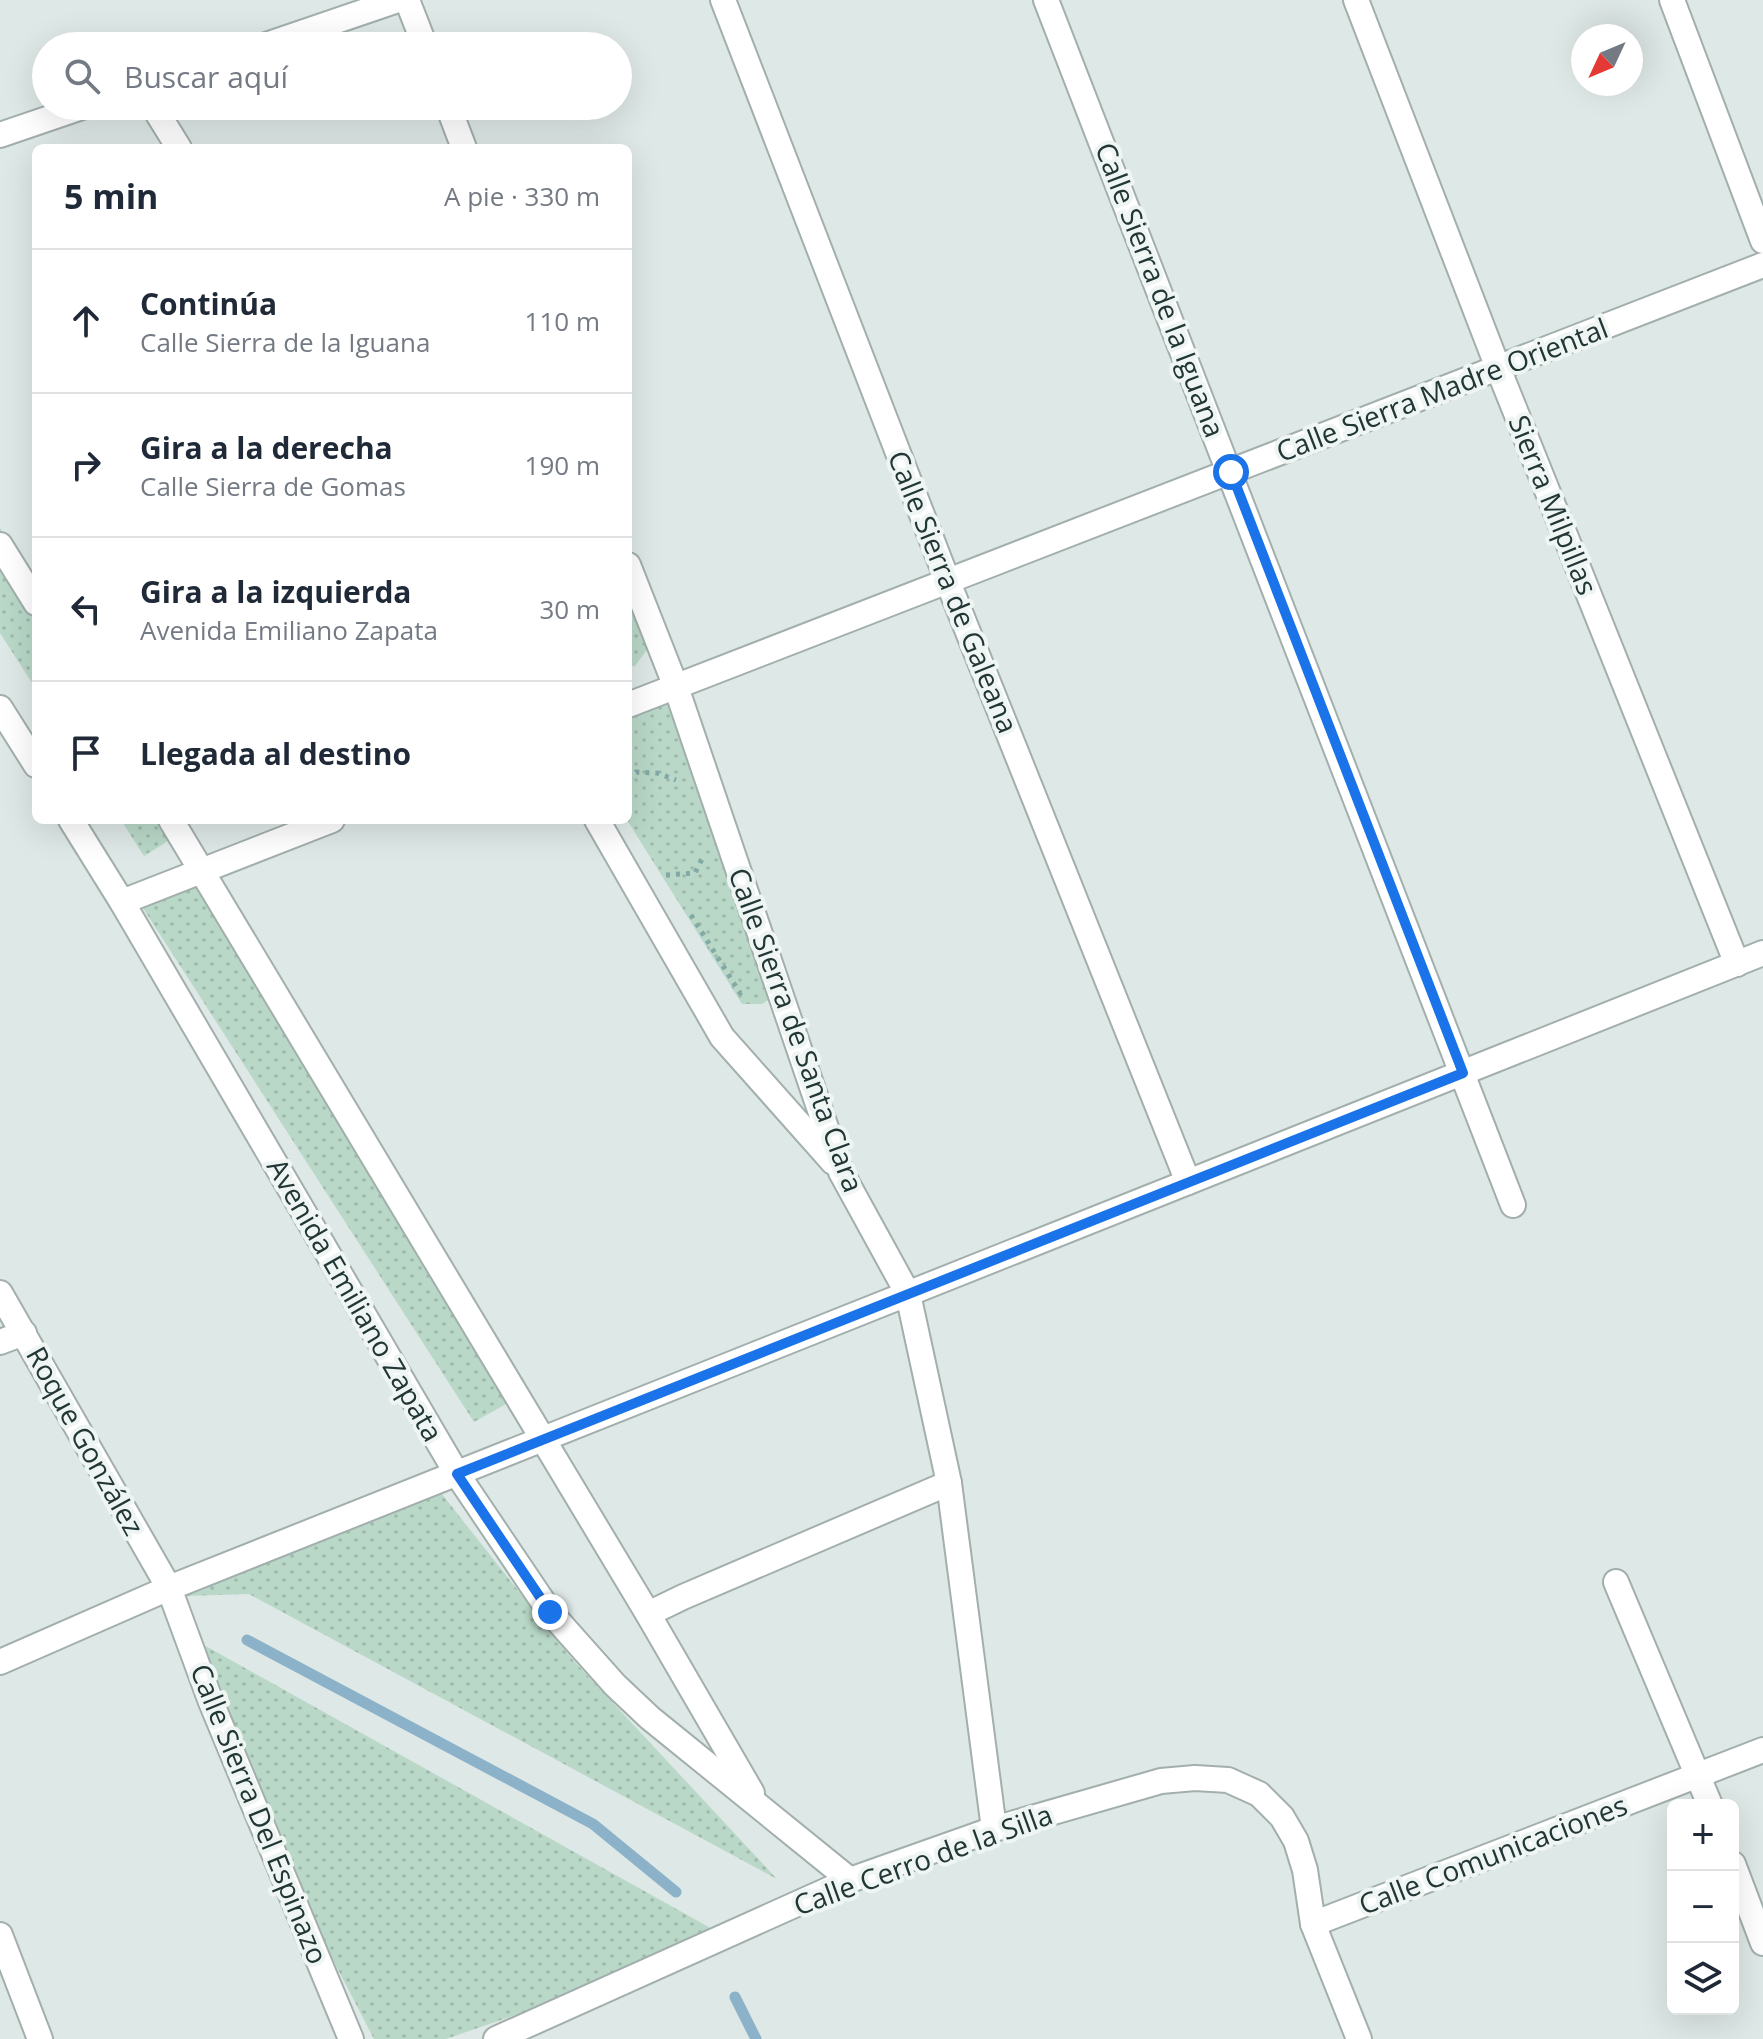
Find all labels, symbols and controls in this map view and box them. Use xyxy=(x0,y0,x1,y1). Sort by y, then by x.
north arrow xyxy=(1571,24,1643,96)
search box xyxy=(32,32,632,120)
icon: search xyxy=(60,54,104,98)
text: Buscar aquí xyxy=(124,56,288,97)
street label: Calle Sierra de la Iguana xyxy=(1087,137,1235,442)
text: 5 min xyxy=(64,173,158,219)
text: A pie · 330 m xyxy=(444,178,600,214)
text: Continúa xyxy=(140,283,277,324)
icon: ahead xyxy=(64,299,108,343)
text: 110 m xyxy=(525,303,600,339)
street label: Calle Sierra Madre Oriental xyxy=(1270,308,1613,470)
text: Calle Sierra de la Iguana xyxy=(140,324,430,360)
street label: Sierra Milpillas xyxy=(1501,409,1607,600)
text: Gira a la derecha xyxy=(140,427,393,468)
icon: right xyxy=(64,443,108,487)
street label: Calle Sierra de Galeana xyxy=(880,445,1028,738)
text: 190 m xyxy=(525,447,600,483)
route start xyxy=(1213,454,1249,490)
text: Calle Sierra de Gomas xyxy=(140,468,406,504)
text: Gira a la izquierda xyxy=(140,571,412,612)
icon: left xyxy=(64,587,108,631)
text: 30 m xyxy=(539,591,600,627)
text: Avenida Emiliano Zapata xyxy=(140,612,438,648)
icon: arrive xyxy=(64,731,108,775)
text: Llegada al destino xyxy=(140,733,411,774)
street label: Calle Sierra de Santa Clara xyxy=(721,862,873,1197)
street label: Avenida Emiliano Zapata xyxy=(259,1151,453,1448)
street label: Roque González xyxy=(18,1339,153,1542)
route end xyxy=(532,1594,568,1630)
street label: Calle Sierra Del Espinazo xyxy=(182,1658,338,1969)
street label: Calle Comunicaciones xyxy=(1353,1785,1632,1923)
street label: Calle Cerro de la Silla xyxy=(788,1795,1057,1924)
map controls xyxy=(1667,1799,1739,2015)
button: + xyxy=(1667,1799,1739,1871)
button: − xyxy=(1667,1871,1739,1943)
button: layers xyxy=(1667,1943,1739,2015)

